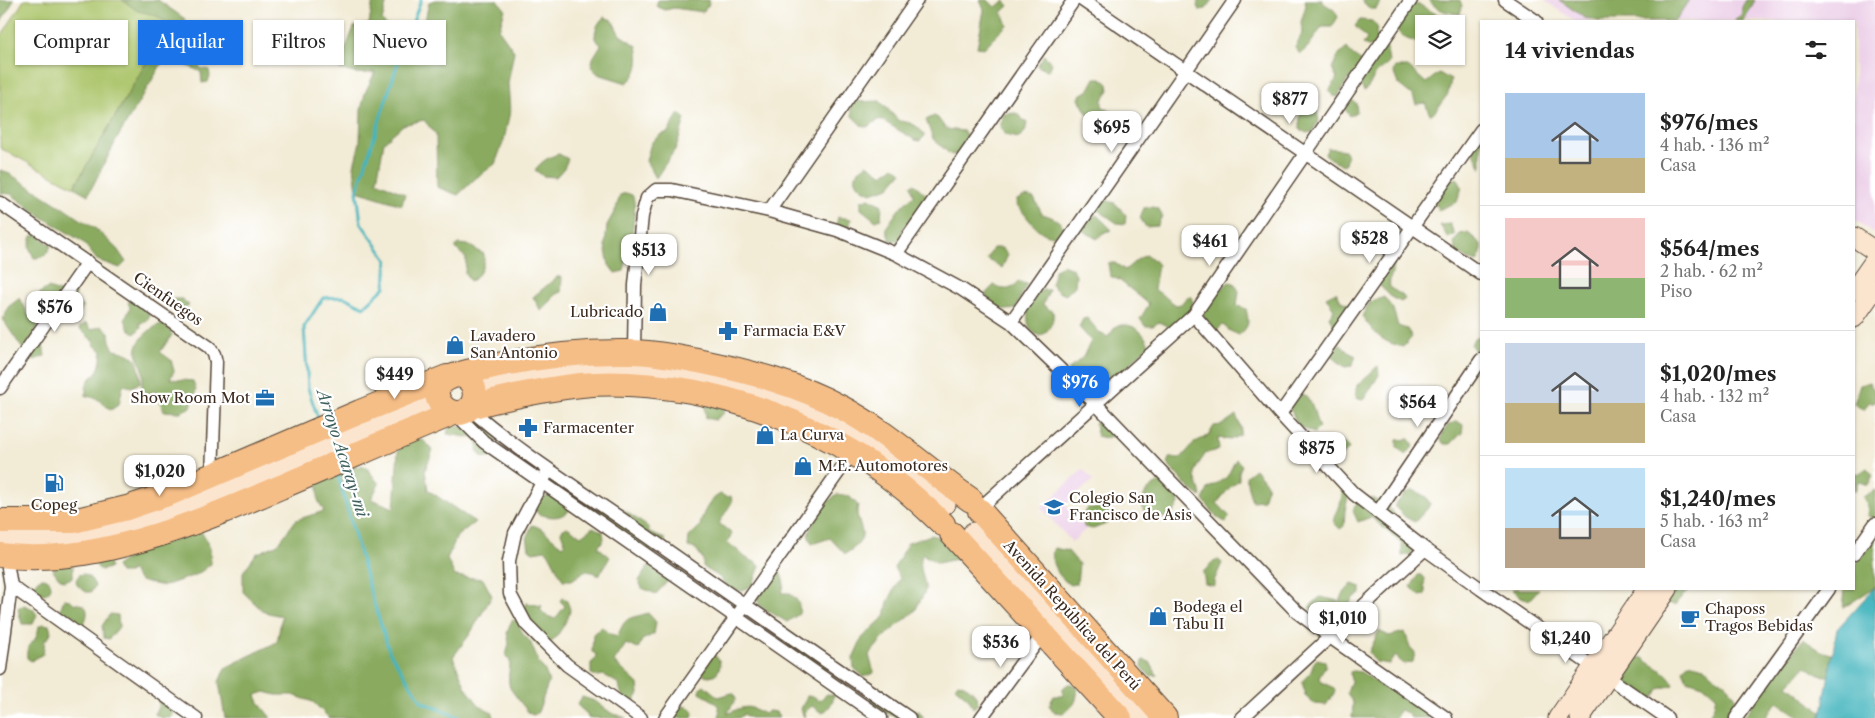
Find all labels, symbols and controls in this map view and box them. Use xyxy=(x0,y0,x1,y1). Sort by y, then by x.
map controls xyxy=(1415,15,1465,65)
button: layers xyxy=(1415,15,1465,65)
chip: Comprar xyxy=(15,20,128,65)
chip: Alquilar xyxy=(138,20,243,65)
chip: Filtros xyxy=(253,20,344,65)
chip: Nuevo xyxy=(354,20,446,65)
icon: filters xyxy=(1802,36,1830,64)
text: 14 viviendas xyxy=(1505,38,1635,63)
pin: $877 xyxy=(1260,82,1320,125)
text: $877 xyxy=(1272,89,1308,109)
pin: $695 xyxy=(1082,110,1142,153)
text: $976/mes xyxy=(1660,110,1758,135)
icon: home xyxy=(1545,113,1605,173)
text: $695 xyxy=(1094,117,1130,137)
text: 4 hab. · 136 m² xyxy=(1660,135,1769,155)
text: Casa xyxy=(1660,155,1696,175)
pin: $528 xyxy=(1340,222,1400,264)
pin: $461 xyxy=(1180,224,1240,267)
text: $528 xyxy=(1351,228,1389,248)
text: $461 xyxy=(1192,231,1228,251)
pin: $513 xyxy=(619,234,679,276)
text: $564/mes xyxy=(1660,236,1759,261)
icon: home xyxy=(1545,238,1605,298)
text: $513 xyxy=(632,240,666,260)
text: 2 hab. · 62 m² xyxy=(1660,261,1763,281)
street label: Cienfuegos xyxy=(130,268,207,329)
text: Piso xyxy=(1660,281,1692,301)
pin: $576 xyxy=(25,290,85,333)
text: $576 xyxy=(37,297,73,317)
shop icon: Lubricado xyxy=(647,301,669,323)
place label: Lubricado xyxy=(570,302,643,321)
pharmacy icon: Farmacia E&V xyxy=(717,320,739,342)
place label: Farmacia E&V xyxy=(743,321,847,340)
place label: Lavadero San Antonio xyxy=(470,326,558,362)
shop icon: Lavadero San Antonio xyxy=(444,334,466,356)
pin: $449 xyxy=(365,358,425,400)
text: $1,020/mes xyxy=(1660,361,1777,386)
icon: home xyxy=(1545,363,1605,423)
text: $449 xyxy=(376,364,414,384)
pin: $976 xyxy=(1050,366,1110,408)
text: $976 xyxy=(1062,372,1098,392)
water label: Arroyo Acaray-mi xyxy=(312,384,373,520)
pin: $564 xyxy=(1388,386,1448,428)
text: 4 hab. · 132 m² xyxy=(1660,386,1769,406)
office icon: Show Room Mot xyxy=(254,387,276,409)
place label: Show Room Mot xyxy=(130,388,251,407)
text: $564 xyxy=(1400,392,1436,412)
text: Casa xyxy=(1660,406,1696,426)
pharmacy icon: Farmacenter xyxy=(517,417,539,439)
place label: Farmacenter xyxy=(543,418,635,437)
shop icon: La Curva xyxy=(754,424,776,446)
place label: La Curva xyxy=(780,425,844,444)
pin: $875 xyxy=(1287,432,1347,474)
text: $875 xyxy=(1299,438,1335,458)
pin: $1,020 xyxy=(119,454,201,497)
shop icon: M.E. Automotores xyxy=(792,455,814,477)
place label: M.E. Automotores xyxy=(818,456,948,475)
text: $1,020 xyxy=(135,461,185,481)
fuel station icon: Copeg xyxy=(43,472,65,494)
text: $1,240/mes xyxy=(1660,486,1776,511)
place label: Colegio San Francisco de Asis xyxy=(1069,488,1192,524)
icon: home xyxy=(1545,488,1605,548)
place label: Copeg xyxy=(31,495,77,514)
school or university icon: Colegio San Francisco de Asis xyxy=(1043,496,1065,518)
text: 5 hab. · 163 m² xyxy=(1660,511,1769,531)
text: Casa xyxy=(1660,531,1696,551)
street label: Avenida República del Perú xyxy=(999,535,1145,694)
place label: Bodega el Tabu II xyxy=(1173,597,1243,633)
place label: Chaposs Tragos Bebidas xyxy=(1705,599,1813,635)
pin: $1,010 xyxy=(1302,602,1384,644)
shop icon: Bodega el Tabu II xyxy=(1147,605,1169,627)
cafe icon: Chaposs Tragos Bebidas xyxy=(1679,607,1701,629)
text: $1,010 xyxy=(1319,608,1367,628)
pin: $1,240 xyxy=(1525,622,1607,664)
pin: $536 xyxy=(971,626,1031,668)
text: $1,240 xyxy=(1541,628,1591,648)
text: $536 xyxy=(983,632,1019,652)

